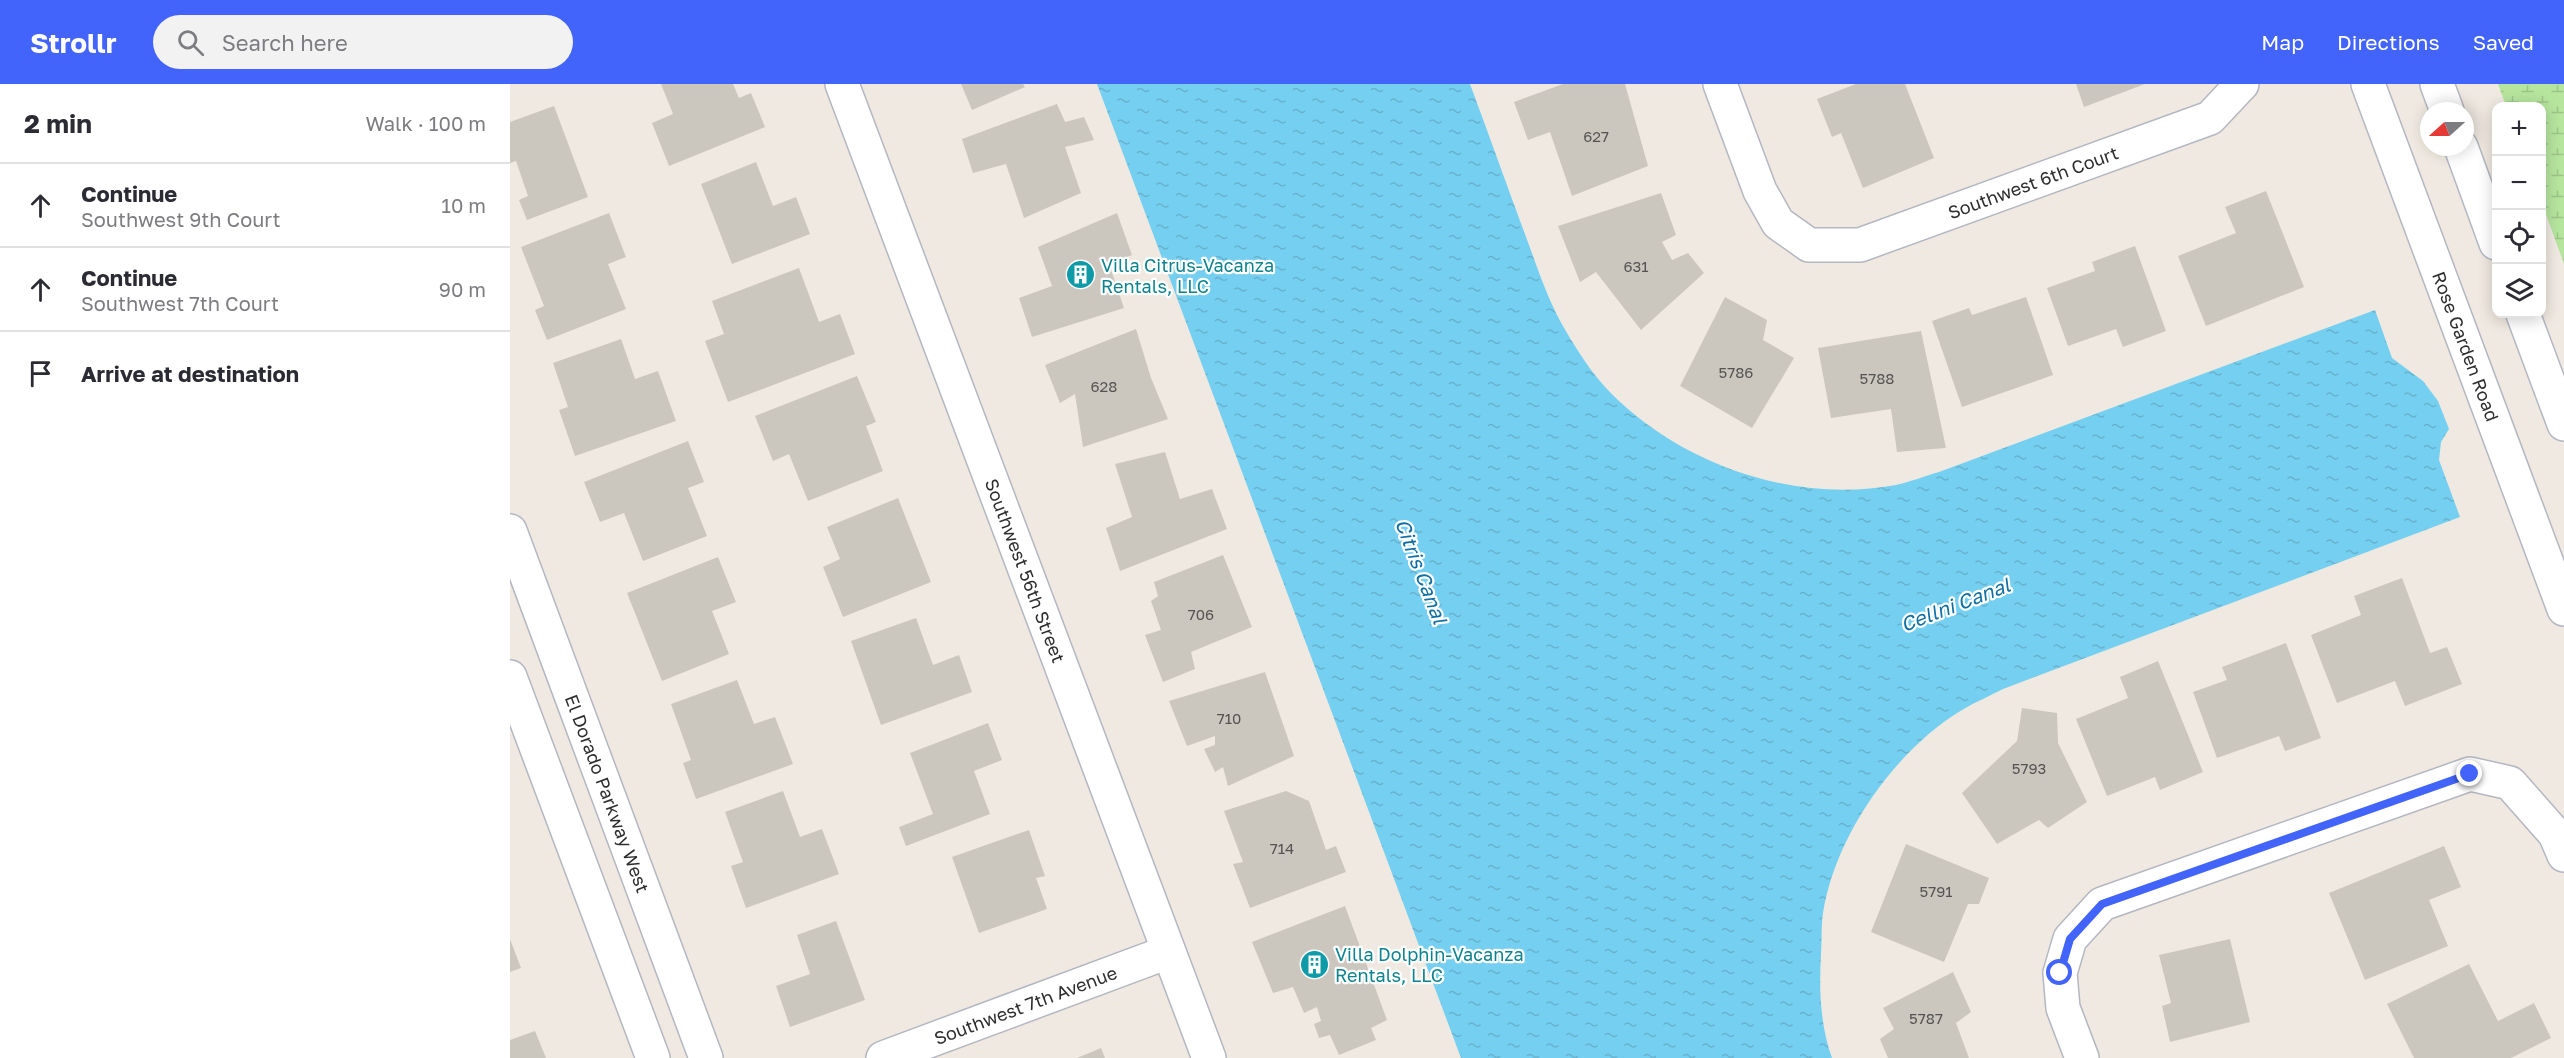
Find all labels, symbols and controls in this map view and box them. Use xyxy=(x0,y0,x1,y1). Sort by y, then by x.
search box xyxy=(153,15,573,69)
text: Strollr xyxy=(30,26,117,59)
icon: search xyxy=(174,26,207,59)
text: Search here xyxy=(222,29,348,56)
text: Map xyxy=(2261,29,2304,55)
text: Directions xyxy=(2337,29,2440,55)
text: Saved xyxy=(2473,29,2534,55)
north arrow xyxy=(2420,102,2474,156)
map controls xyxy=(2492,102,2546,318)
button: + xyxy=(2492,102,2546,156)
text: 2 min xyxy=(24,108,92,139)
text: Walk · 100 m xyxy=(365,111,486,135)
house number: 627 xyxy=(1583,127,1609,145)
street label: Southwest 6th Court xyxy=(1945,141,2121,223)
button: − xyxy=(2492,156,2546,210)
text: Continue xyxy=(81,180,177,207)
icon: ahead xyxy=(24,189,57,222)
text: 10 m xyxy=(441,193,486,217)
text: Southwest 9th Court xyxy=(81,207,281,231)
button: locate xyxy=(2492,210,2546,264)
place label: Villa Citrus-Vacanza Rentals, LLC xyxy=(1101,254,1274,297)
house number: 631 xyxy=(1623,257,1649,275)
building icon: Villa Citrus-Vacanza Rentals, LLC xyxy=(1064,259,1096,291)
text: Continue xyxy=(81,264,177,291)
button: layers xyxy=(2492,264,2546,318)
street label: Rose Garden Road xyxy=(2428,268,2504,424)
icon: ahead xyxy=(24,273,57,306)
text: 90 m xyxy=(439,277,486,301)
text: Southwest 7th Court xyxy=(81,291,279,315)
icon: arrive xyxy=(24,357,57,390)
text: Arrive at destination xyxy=(81,360,299,387)
house number: 5786 xyxy=(1719,363,1753,381)
house number: 5788 xyxy=(1860,369,1894,387)
house number: 628 xyxy=(1091,377,1117,395)
street label: Southwest 56th Street xyxy=(981,476,1070,666)
water label: Citris Canal xyxy=(1391,515,1453,627)
water label: Cellni Canal xyxy=(1897,572,2014,636)
house number: 706 xyxy=(1188,605,1214,623)
street label: El Dorado Parkway West xyxy=(561,691,654,896)
house number: 710 xyxy=(1217,709,1241,727)
house number: 5793 xyxy=(2012,759,2046,777)
route end xyxy=(2456,760,2482,786)
house number: 714 xyxy=(1270,839,1294,857)
house number: 5791 xyxy=(1919,882,1953,900)
place label: Villa Dolphin-Vacanza Rentals, LLC xyxy=(1335,943,1524,986)
building icon: Villa Dolphin-Vacanza Rentals, LLC xyxy=(1298,948,1330,980)
route start xyxy=(2046,959,2072,985)
street label: Southwest 7th Avenue xyxy=(931,961,1120,1049)
house number: 5787 xyxy=(1909,1009,1943,1027)

